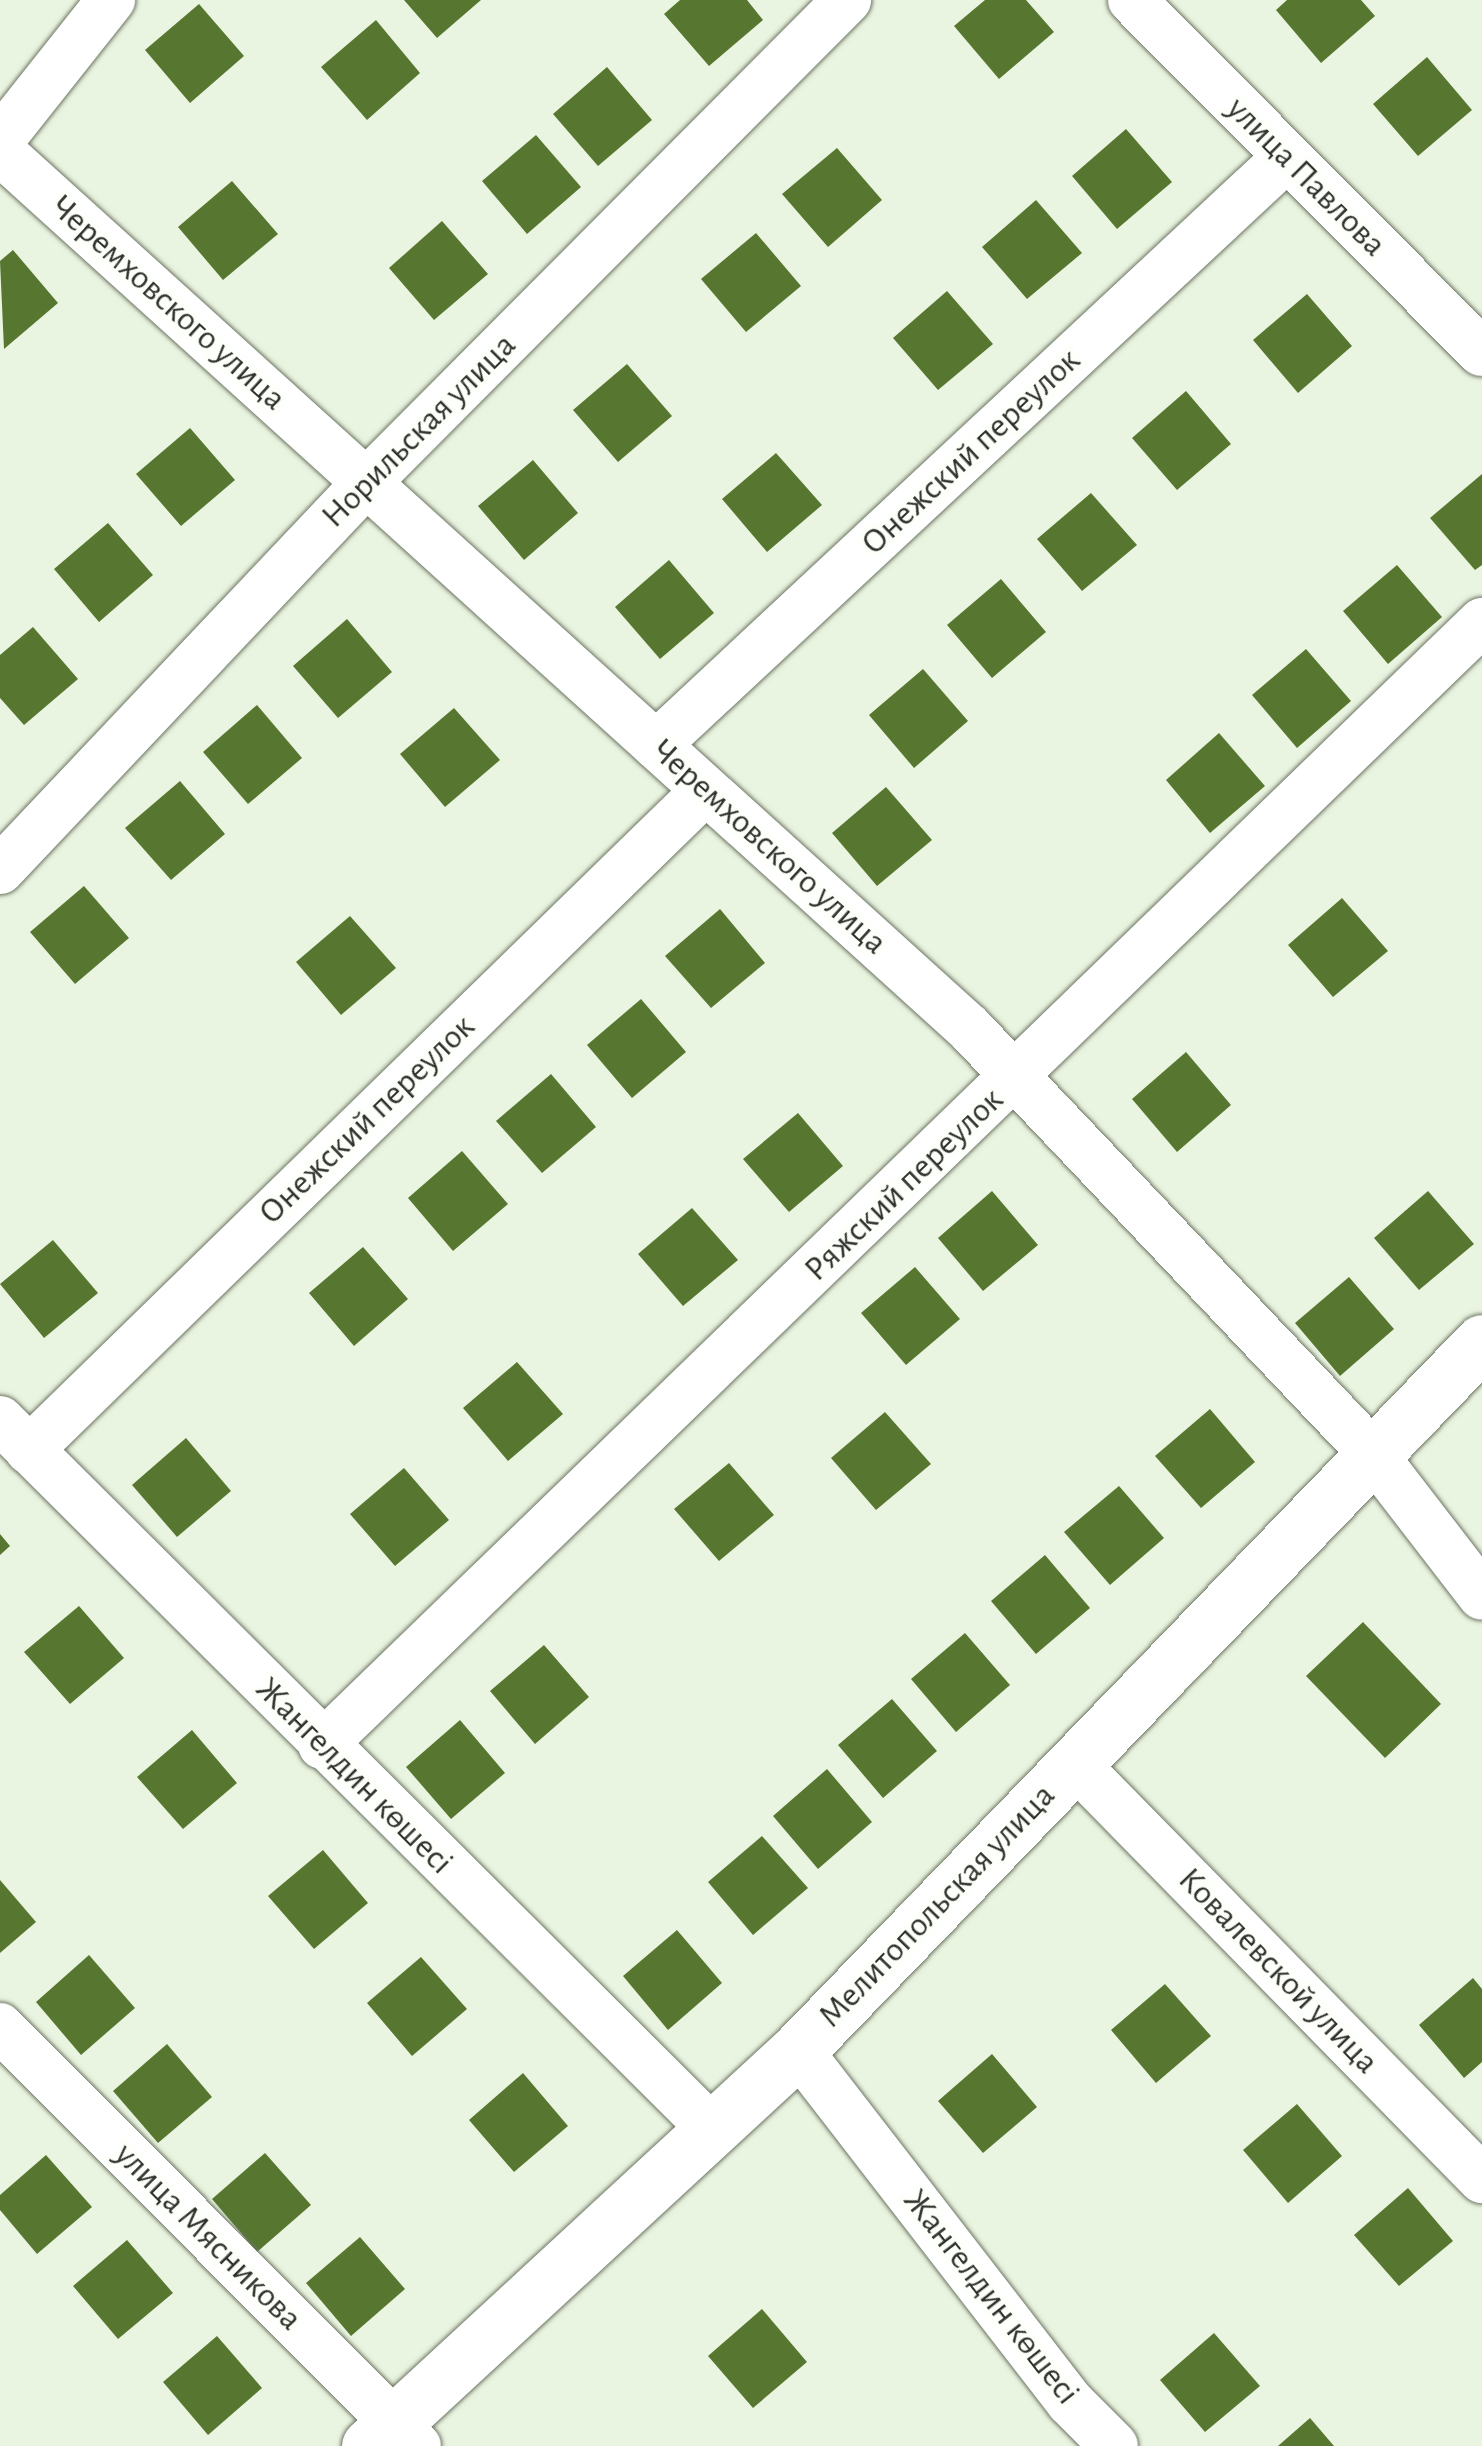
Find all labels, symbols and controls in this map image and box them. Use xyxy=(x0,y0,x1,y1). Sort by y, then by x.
street label: улица Павлова xyxy=(1217,88,1395,266)
street label: Черемховского улица xyxy=(42,186,294,420)
street label: Норильская улица xyxy=(313,325,525,537)
street label: Онежский переулок xyxy=(853,340,1089,564)
street label: Черемховского улица xyxy=(643,730,895,964)
street label: Онежский переулок xyxy=(250,1006,484,1234)
street label: Ряжский переулок xyxy=(796,1079,1012,1291)
street label: Жангелдин көшесі xyxy=(247,1669,461,1883)
street label: Мелитопольская улица xyxy=(810,1775,1064,2037)
street label: Ковалевской улица xyxy=(1169,1859,1387,2083)
street label: улица Мясникова xyxy=(105,2134,311,2340)
street label: Жангелдин көшесі xyxy=(894,2181,1088,2413)

